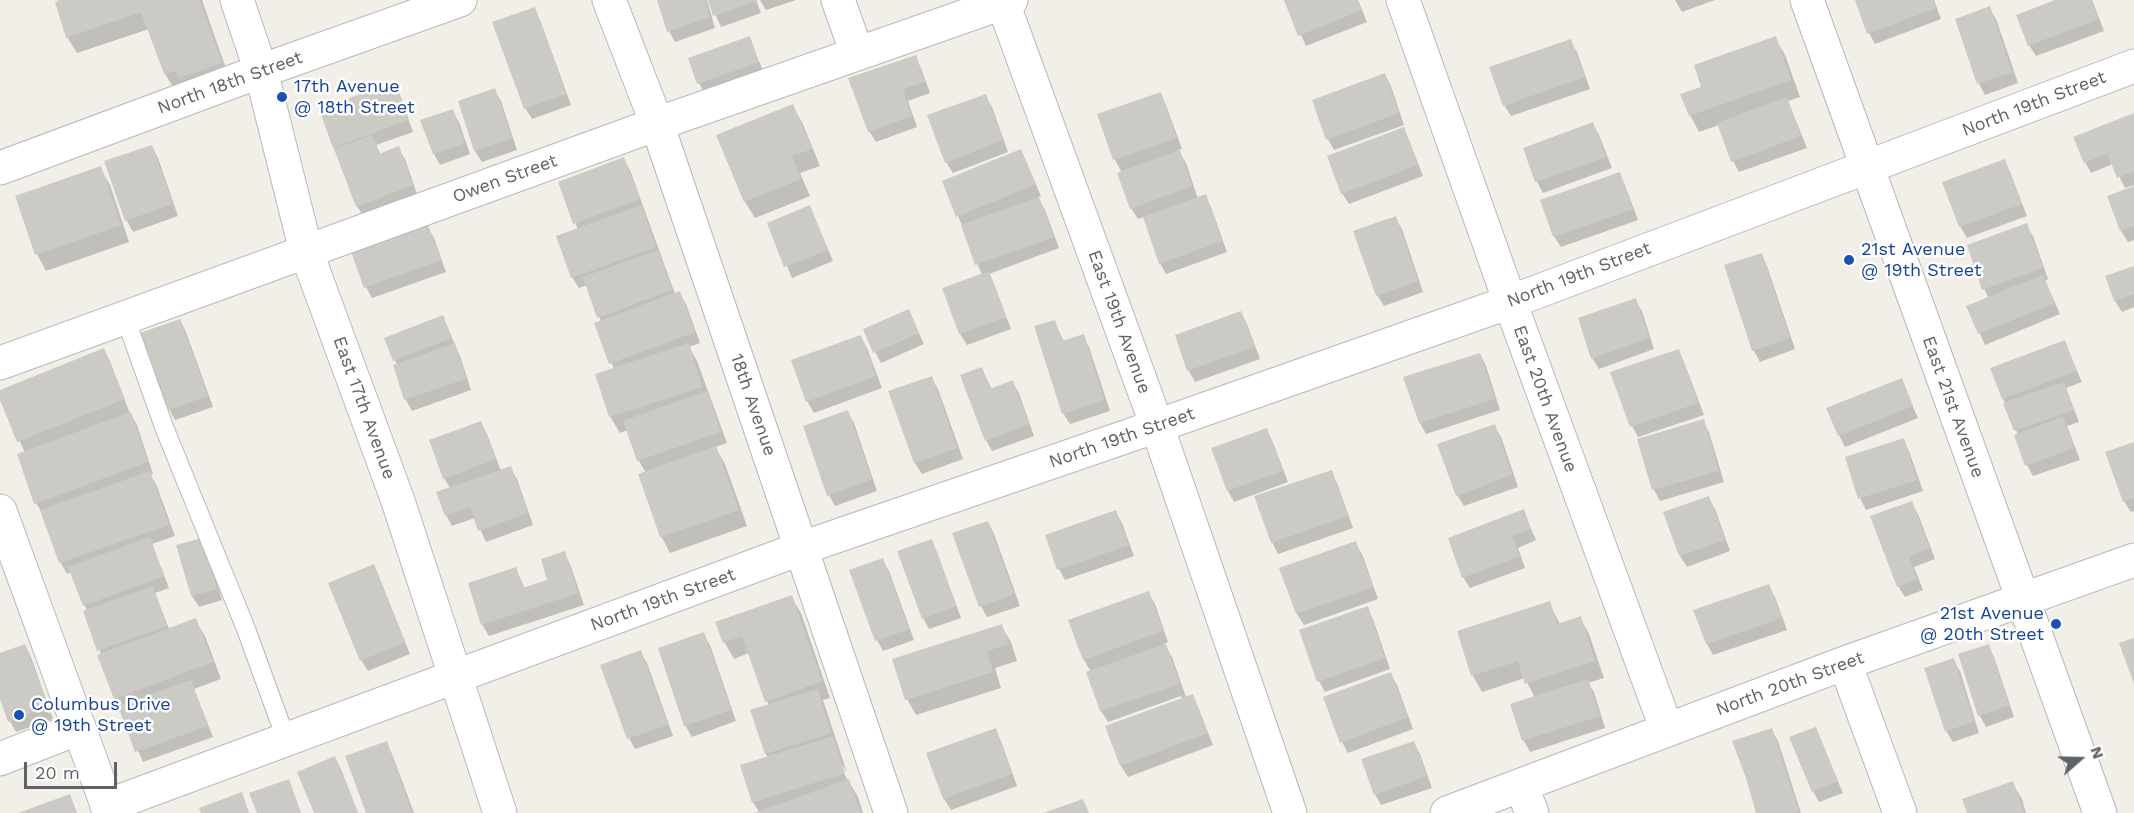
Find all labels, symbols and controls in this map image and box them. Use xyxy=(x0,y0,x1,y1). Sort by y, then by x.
street label: North 18th Street xyxy=(155,47,305,119)
street label: North 19th Street xyxy=(1959,67,2109,141)
place label: 17th Avenue @ 18th Street xyxy=(294,76,414,118)
marker: 17th Avenue @ 18th Street xyxy=(275,90,289,104)
street label: Owen Street xyxy=(450,150,560,208)
street label: North 19th Street xyxy=(1504,238,1654,312)
place label: 21st Avenue @ 19th Street xyxy=(1861,239,1982,282)
street label: East 19th Avenue xyxy=(1083,247,1155,397)
marker: 21st Avenue @ 19th Street xyxy=(1842,253,1856,267)
street label: East 20th Avenue xyxy=(1508,322,1582,476)
street label: East 21st Avenue xyxy=(1917,333,1989,481)
street label: East 17th Avenue xyxy=(328,334,400,482)
street label: 18th Avenue xyxy=(725,351,781,459)
street label: North 19th Street xyxy=(1046,403,1198,473)
street label: North 19th Street xyxy=(588,564,738,636)
place label: 21st Avenue @ 20th Street xyxy=(1920,603,2044,646)
marker: 21st Avenue @ 20th Street xyxy=(2049,617,2063,631)
street label: North 20th Street xyxy=(1713,647,1867,721)
place label: Columbus Drive @ 19th Street xyxy=(31,694,171,736)
marker: Columbus Drive @ 19th Street xyxy=(12,708,26,722)
north arrow xyxy=(2050,729,2110,789)
text: N xyxy=(2086,744,2108,761)
scale bar xyxy=(27,750,120,788)
text: 20 m xyxy=(35,762,80,783)

